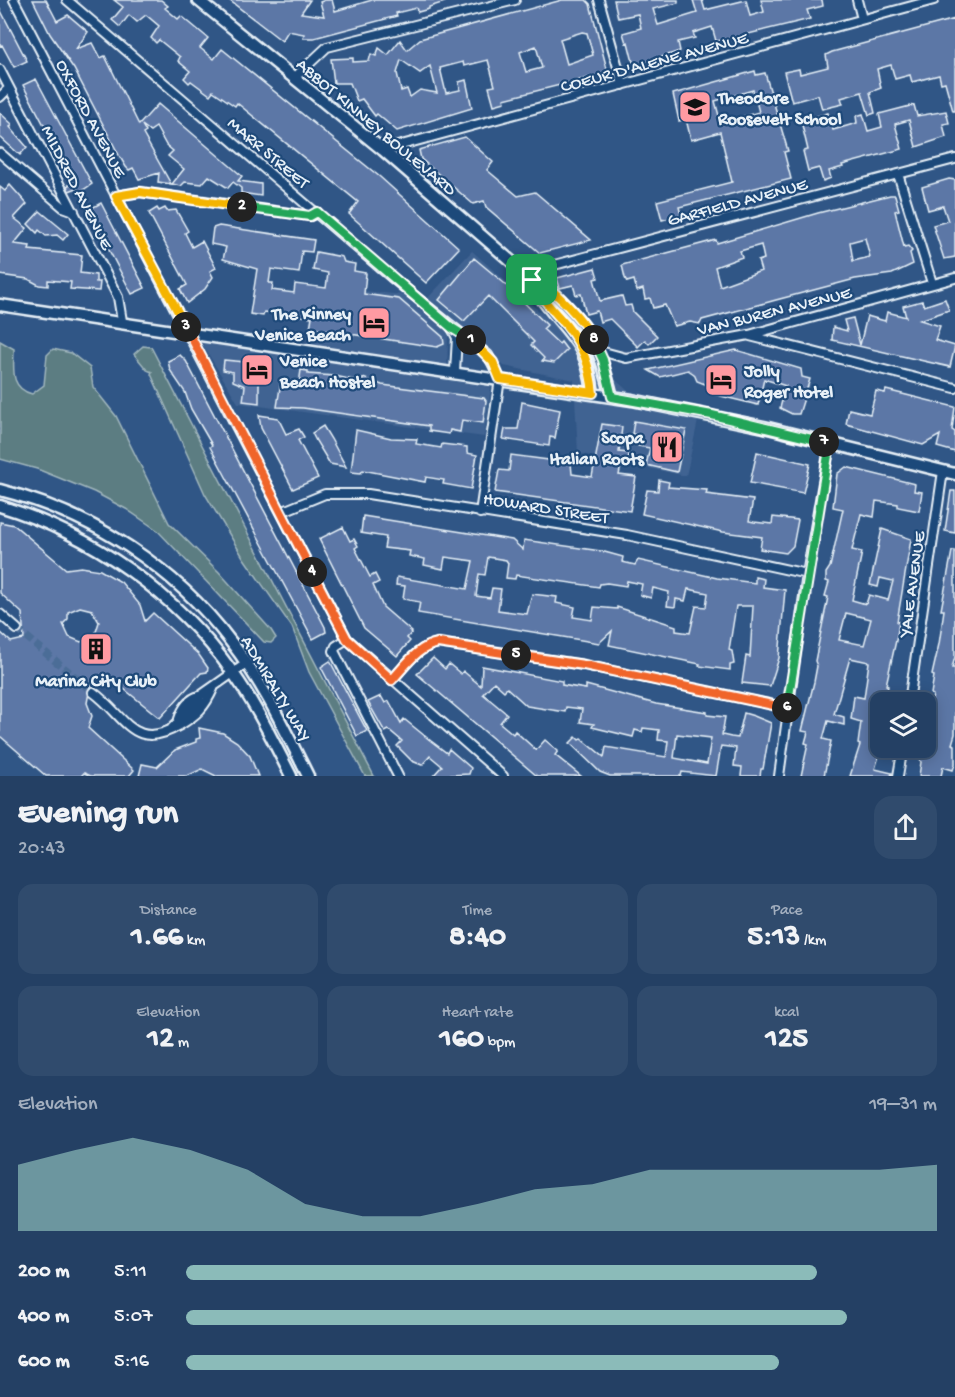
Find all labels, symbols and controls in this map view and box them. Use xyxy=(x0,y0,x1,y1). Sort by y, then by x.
street label: COEUR D'ALENE AVENUE xyxy=(559,28,751,99)
street label: ABBOT KINNEY BOULEVARD xyxy=(291,55,460,201)
street label: OXFORD AVENUE xyxy=(50,56,130,183)
school or university icon: Theodore Roosevelt School xyxy=(677,89,713,125)
place label: Theodore Roosevelt School xyxy=(716,89,842,131)
street label: MARR STREET xyxy=(222,114,313,195)
street label: MILDRED AVENUE xyxy=(35,122,117,255)
street label: GARFIELD AVENUE xyxy=(665,174,811,232)
pin: 2 xyxy=(227,192,257,222)
text: 2 xyxy=(238,197,246,216)
pin xyxy=(506,254,557,305)
icon: arrive xyxy=(515,263,548,296)
street label: VAN BUREN AVENUE xyxy=(694,283,855,342)
place label: The Kinney Venice Beach xyxy=(254,305,351,347)
hotel icon: The Kinney Venice Beach xyxy=(356,305,392,341)
pin: 3 xyxy=(171,312,201,342)
text: 3 xyxy=(182,317,190,336)
pin: 1 xyxy=(456,325,486,355)
pin: 8 xyxy=(579,325,609,355)
text: 1 xyxy=(468,330,474,349)
text: 8 xyxy=(590,330,598,349)
hotel icon: Venice Beach Hostel xyxy=(239,352,275,388)
place label: Venice Beach Hostel xyxy=(279,352,375,394)
hotel icon: Jolly Roger Hotel xyxy=(703,362,739,398)
place label: Jolly Roger Hotel xyxy=(743,362,833,404)
pin: 7 xyxy=(809,427,839,457)
place label: Scopa Italian Roots xyxy=(550,429,645,471)
restaurant icon: Scopa Italian Roots xyxy=(649,429,685,465)
text: 7 xyxy=(820,432,828,451)
street label: HOWARD STREET xyxy=(481,489,611,530)
street label: YALE AVENUE xyxy=(895,530,931,640)
pin: 4 xyxy=(297,557,327,587)
text: 4 xyxy=(308,562,316,581)
building icon: Marina City Club xyxy=(78,631,114,667)
street label: ADMIRALTY WAY xyxy=(235,633,315,746)
pin: 5 xyxy=(501,640,531,670)
text: 5 xyxy=(512,645,520,664)
place label: Marina City Club xyxy=(35,672,157,693)
map controls xyxy=(870,692,936,758)
button: layers xyxy=(870,692,936,758)
pin: 6 xyxy=(772,693,802,723)
text: 6 xyxy=(783,698,791,717)
text: Evening run xyxy=(18,796,178,834)
button: share xyxy=(874,796,937,859)
text: 20:43 xyxy=(18,838,65,861)
text: Distance xyxy=(140,902,196,921)
text: Time xyxy=(463,902,492,921)
text: Pace xyxy=(771,902,803,921)
text: 1.66 xyxy=(131,921,183,956)
text: 8:40 xyxy=(449,921,506,956)
text: 5:13 xyxy=(747,921,800,956)
text: km xyxy=(183,932,205,951)
text: /km xyxy=(800,932,826,951)
text: Elevation xyxy=(136,1004,200,1023)
text: Heart rate xyxy=(442,1004,513,1023)
text: kcal xyxy=(774,1004,799,1023)
text: 12 xyxy=(147,1023,174,1058)
text: 160 xyxy=(440,1023,484,1058)
text: 125 xyxy=(766,1023,808,1058)
text: m xyxy=(174,1034,189,1053)
text: bpm xyxy=(484,1034,515,1053)
text: Elevation xyxy=(18,1094,98,1117)
text: 19–31 m xyxy=(869,1094,937,1117)
text: 200 m xyxy=(18,1261,69,1284)
text: 5:11 xyxy=(114,1261,147,1284)
text: 400 m xyxy=(18,1306,69,1329)
text: 5:07 xyxy=(114,1306,153,1329)
text: 600 m xyxy=(18,1351,70,1374)
text: 5:16 xyxy=(114,1351,149,1374)

